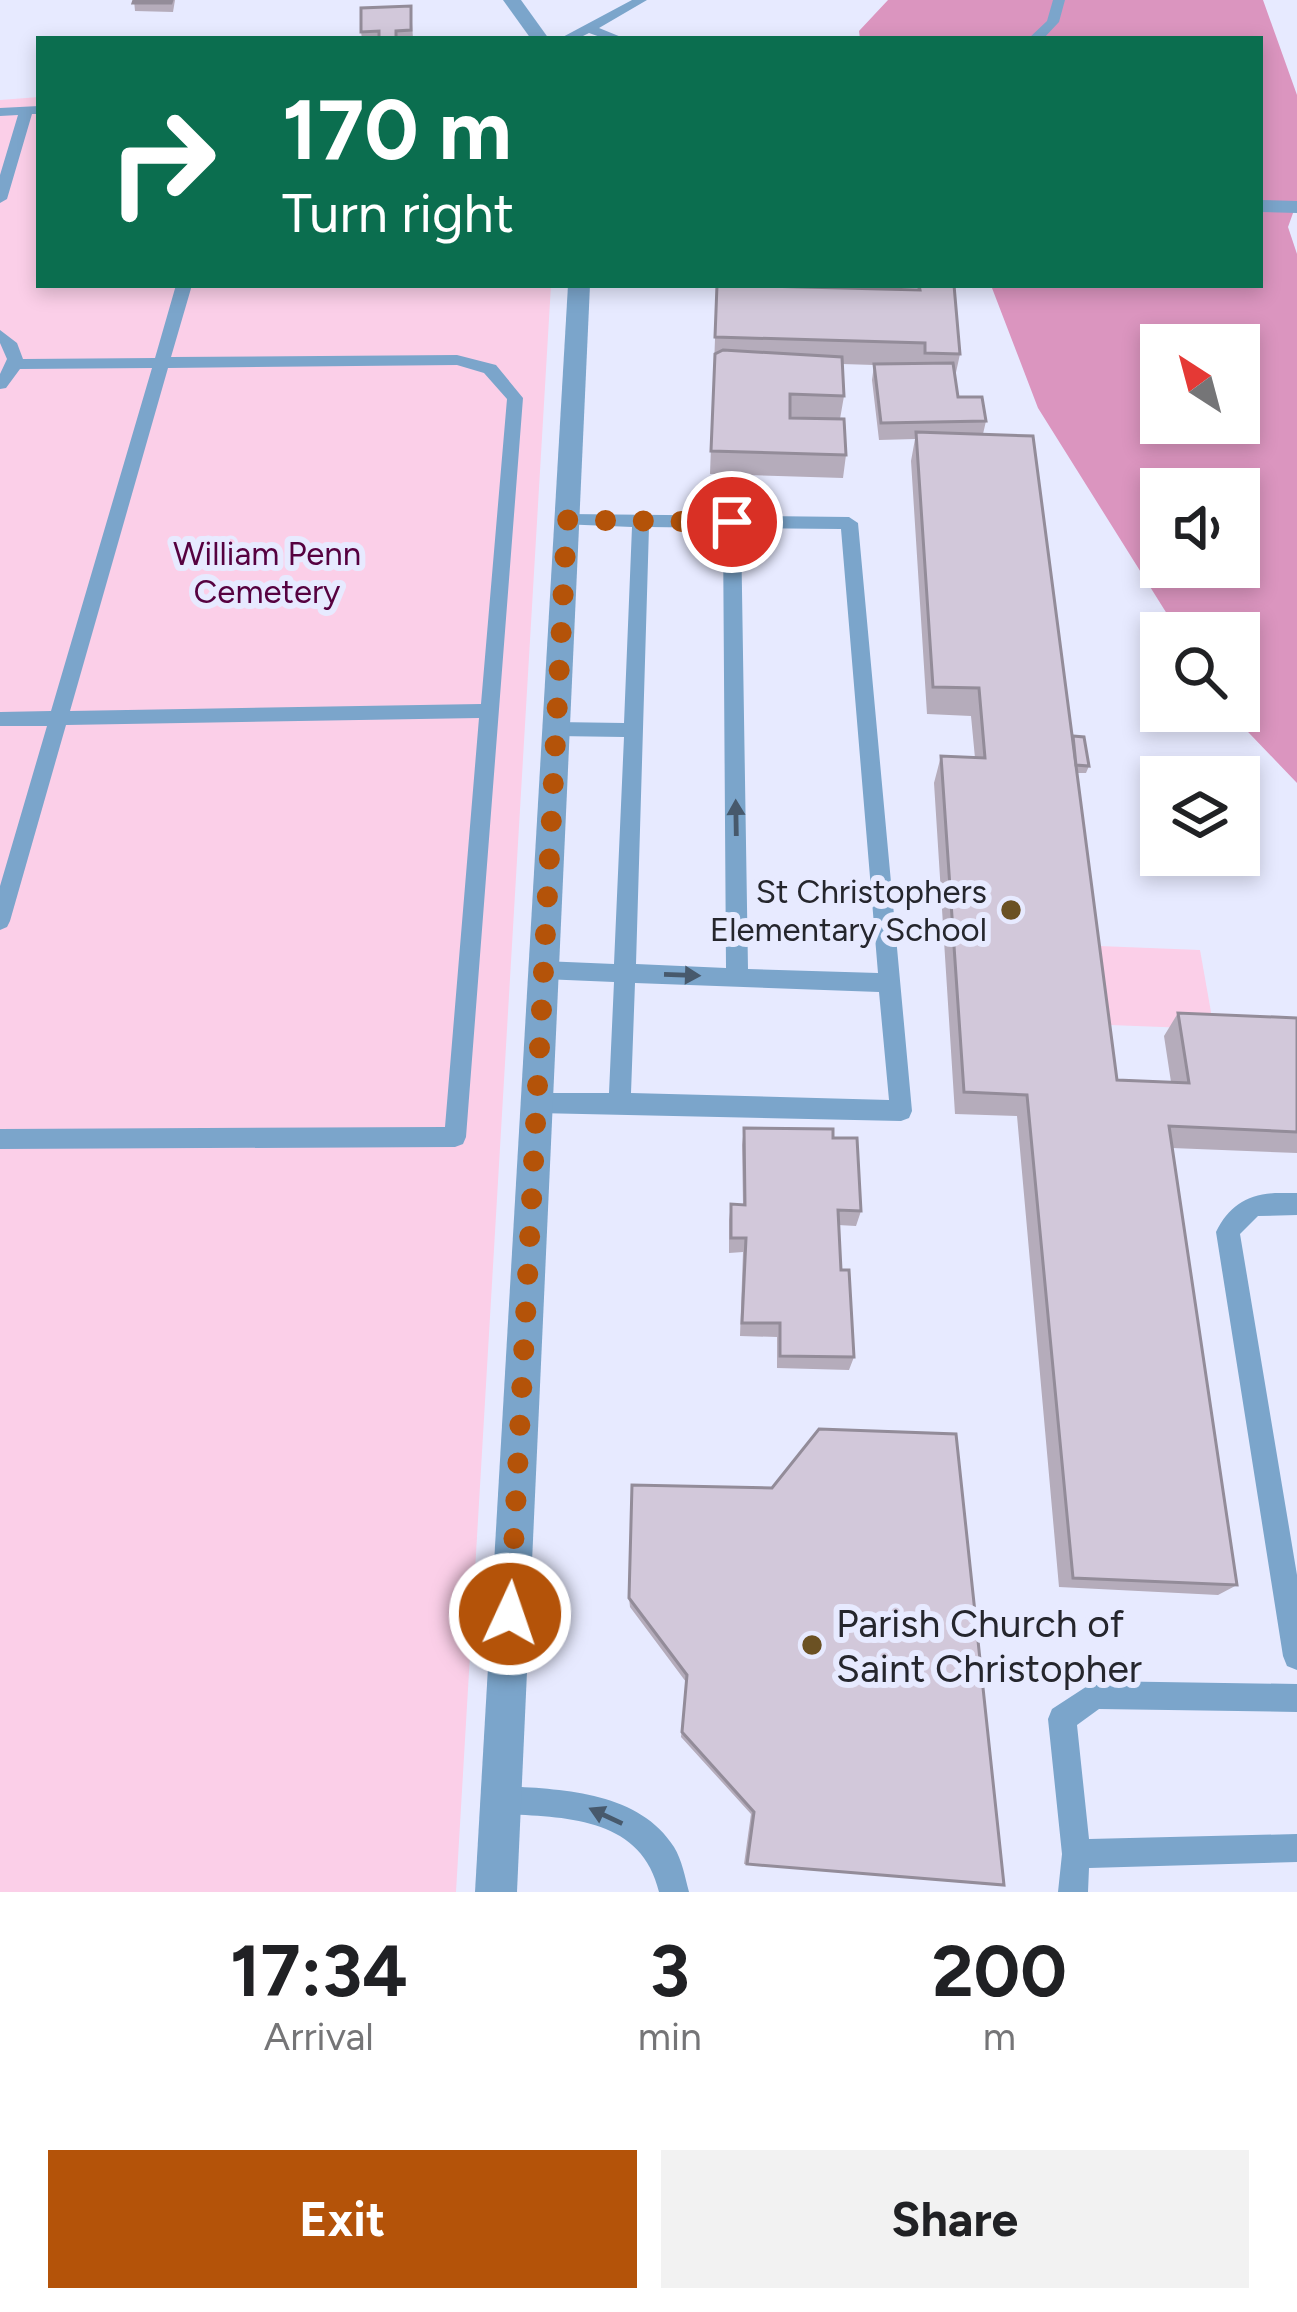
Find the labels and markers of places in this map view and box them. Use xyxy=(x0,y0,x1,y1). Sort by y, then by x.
pin xyxy=(681,471,783,573)
place label: St Christophers Elementary School xyxy=(710,872,987,949)
marker: St Christophers Elementary School xyxy=(998,897,1024,923)
place label: Parish Church of Saint Christopher xyxy=(836,1600,1142,1692)
marker: Parish Church of Saint Christopher xyxy=(799,1632,825,1658)

